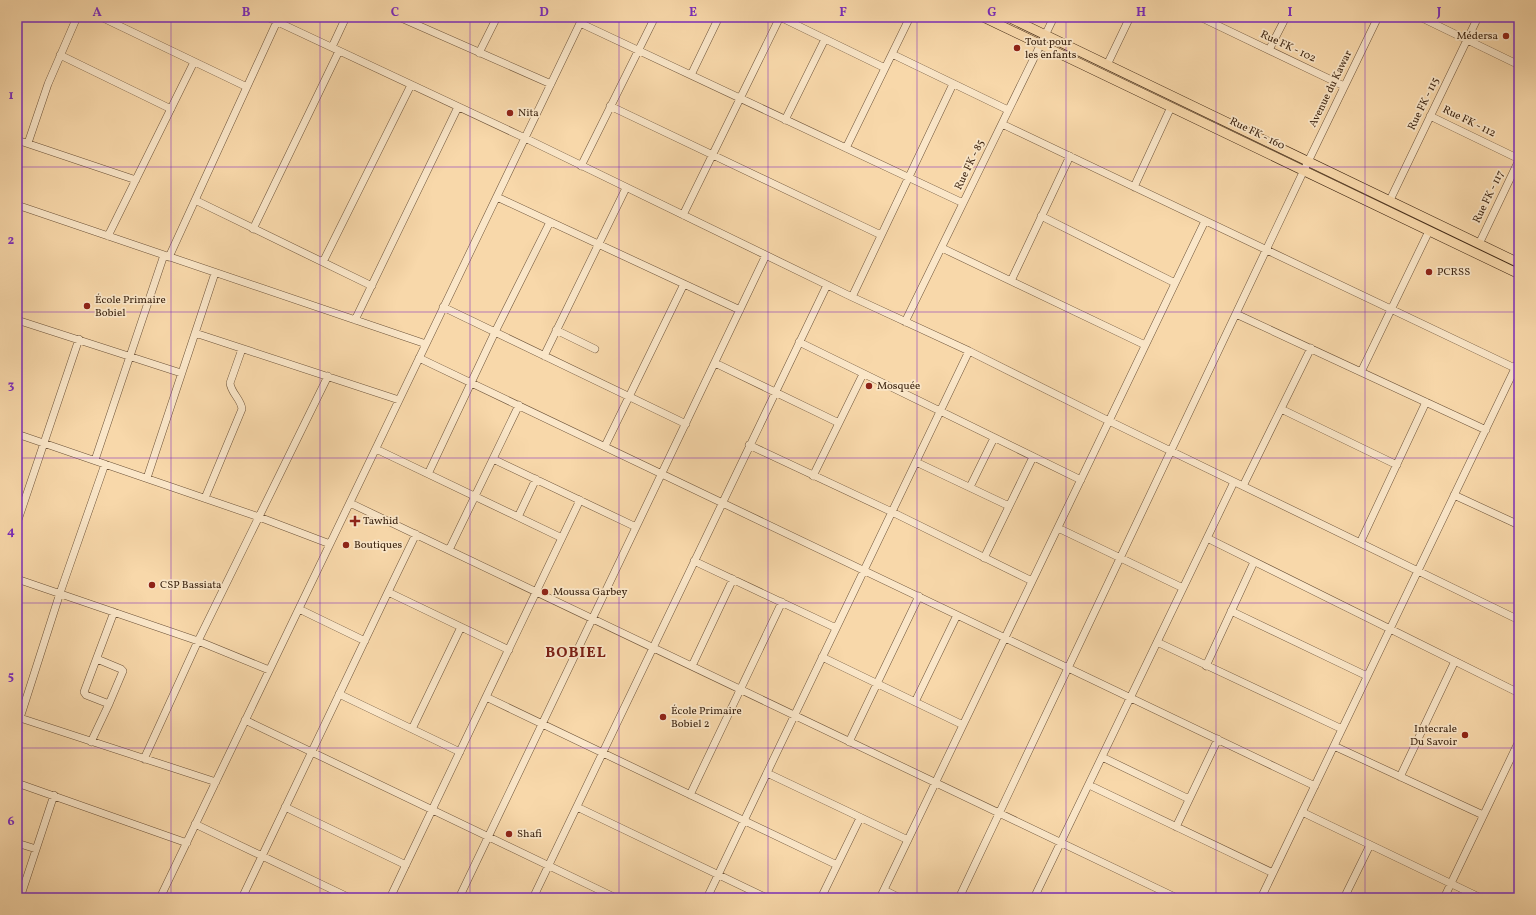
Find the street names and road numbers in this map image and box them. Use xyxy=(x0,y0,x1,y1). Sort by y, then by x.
street label: Rue FK - 102 xyxy=(1258,27,1318,67)
street label: Avenue du Kawar xyxy=(1306,48,1356,130)
street label: Rue FK - 115 xyxy=(1405,75,1443,133)
street label: Rue FK - 112 xyxy=(1440,103,1498,141)
street label: Rue FK - 160 xyxy=(1227,114,1287,154)
street label: Rue FK - 85 xyxy=(951,137,989,193)
street label: Rue FK - 117 xyxy=(1470,168,1508,226)

